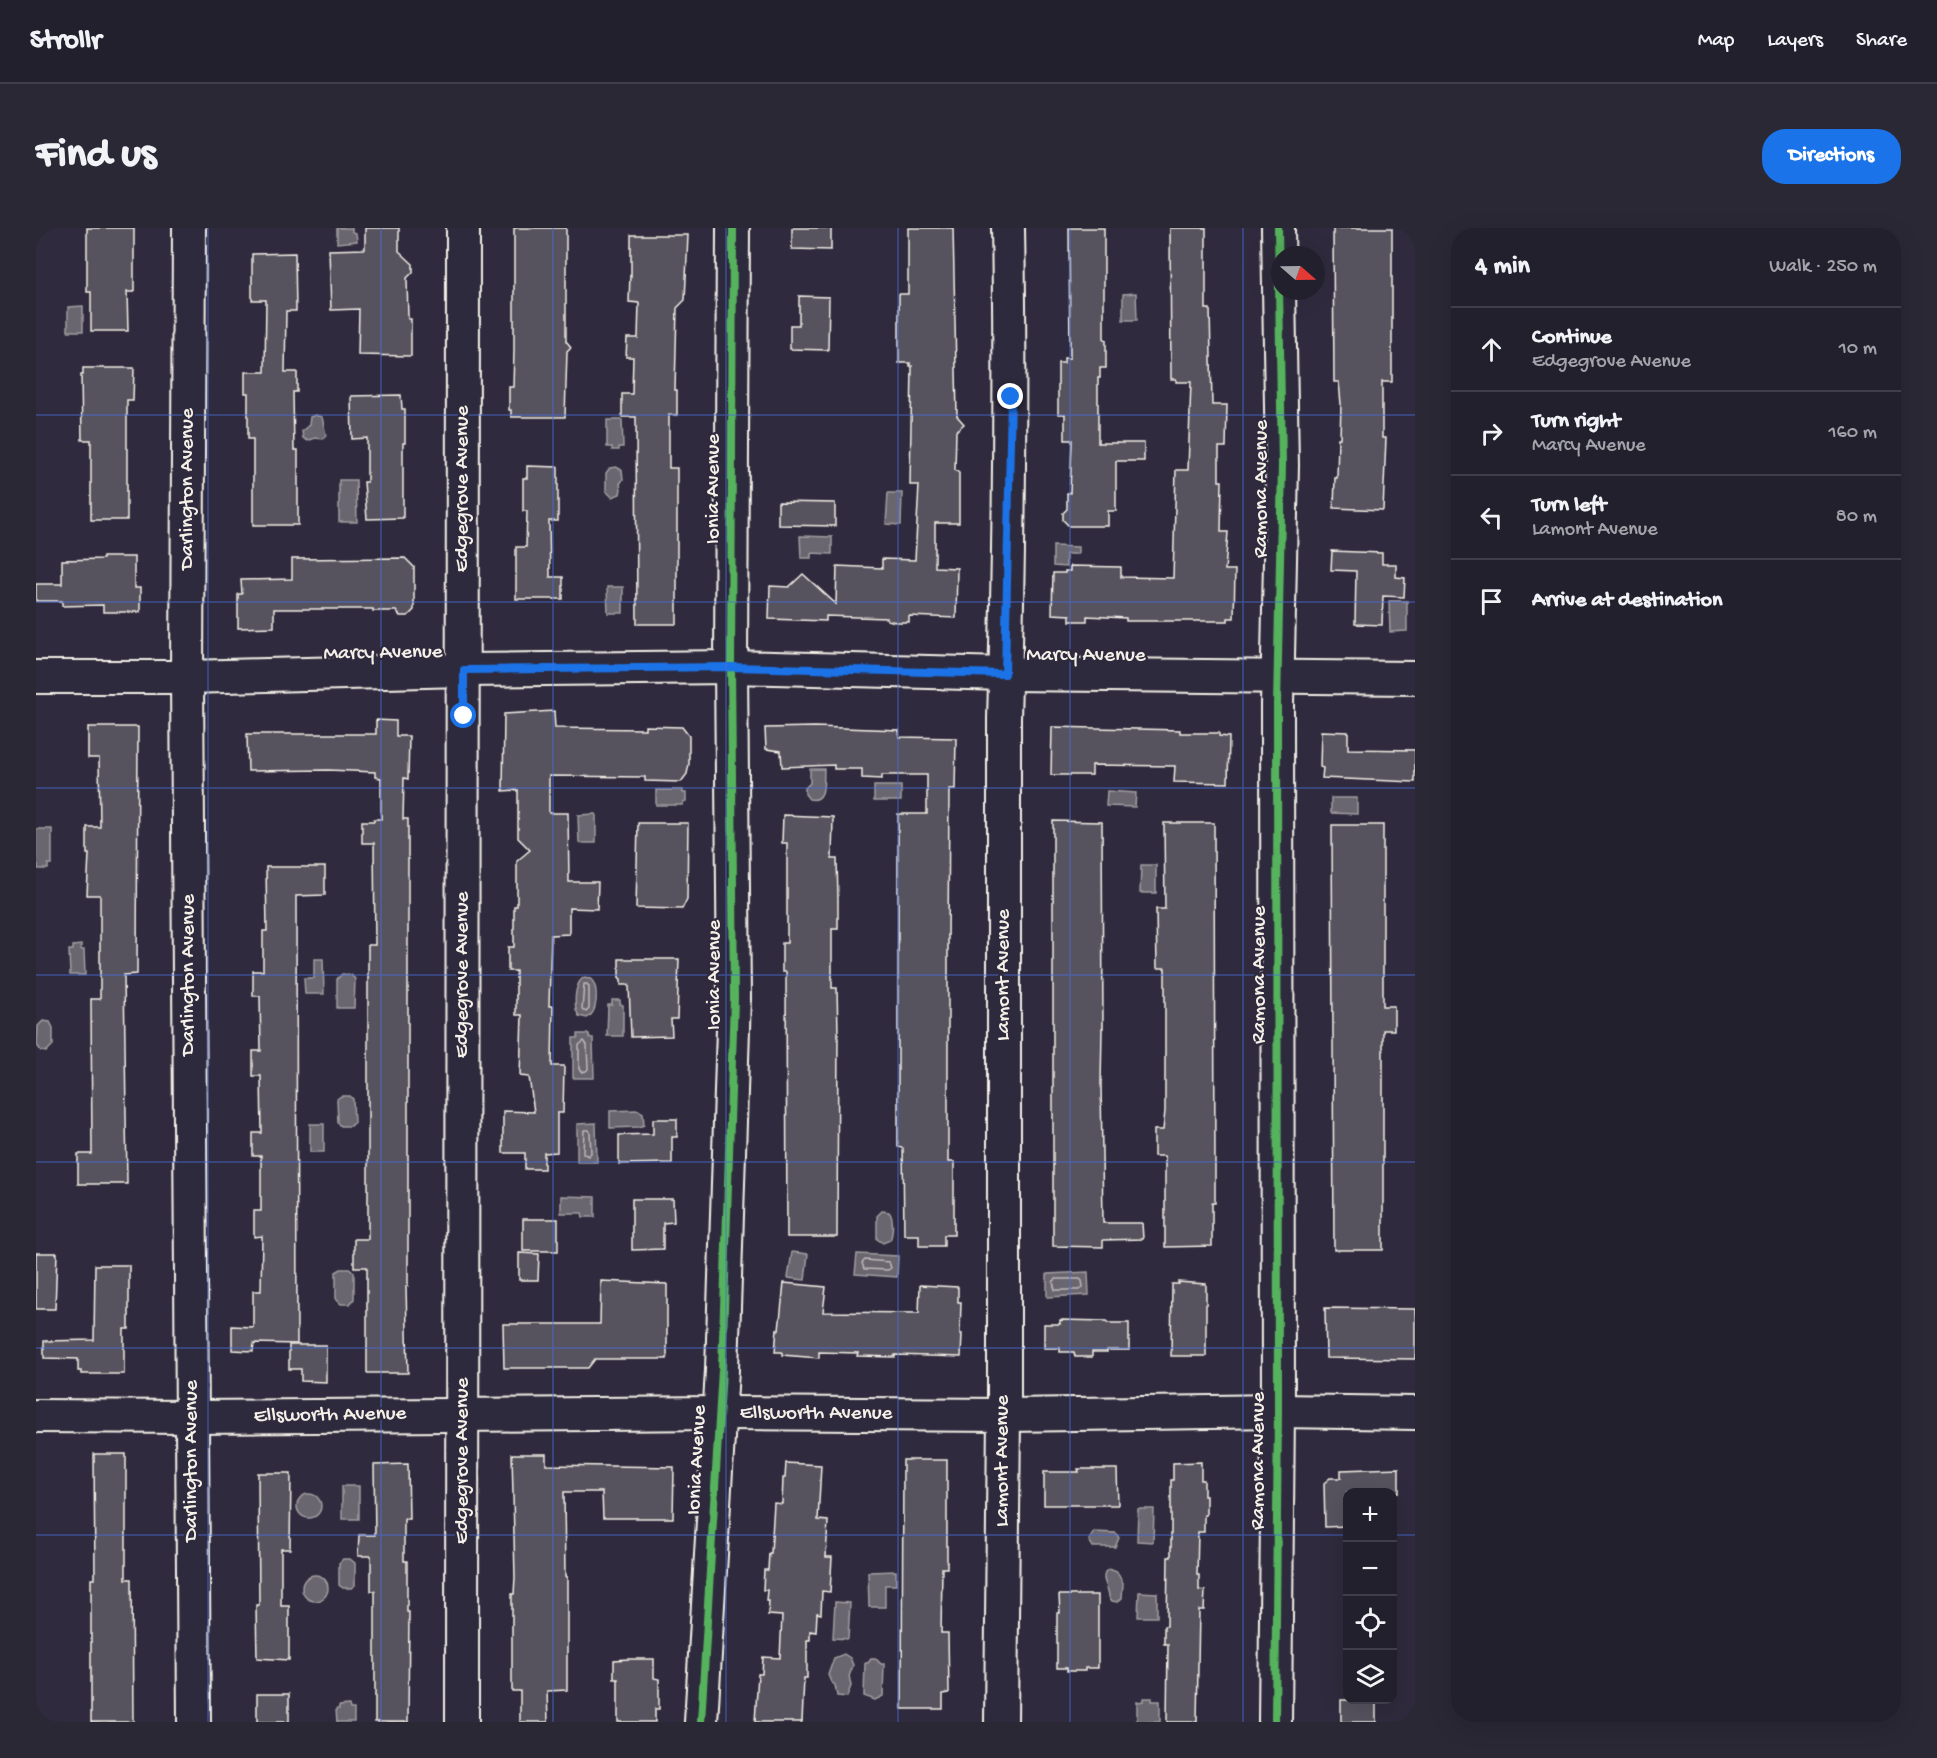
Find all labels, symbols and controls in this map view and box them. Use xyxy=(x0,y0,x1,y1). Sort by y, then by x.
text: Strollr xyxy=(30,25,101,58)
text: Map xyxy=(1698,29,1734,54)
text: Layers xyxy=(1767,29,1823,54)
text: Share xyxy=(1856,29,1907,54)
button: Directions xyxy=(1762,129,1901,184)
text: Find us xyxy=(36,132,156,181)
north arrow xyxy=(1271,246,1325,300)
text: 4 min xyxy=(1475,252,1530,283)
text: Walk · 250 m xyxy=(1769,256,1877,279)
text: Continue xyxy=(1532,325,1612,351)
icon: ahead xyxy=(1475,333,1508,366)
text: 10 m xyxy=(1839,338,1877,361)
text: Edgegrove Avenue xyxy=(1532,351,1691,374)
route end xyxy=(997,383,1023,409)
street label: Edgegrove Avenue xyxy=(451,405,476,572)
street label: Darlington Avenue xyxy=(176,407,201,572)
text: Turn right xyxy=(1532,409,1620,435)
icon: right xyxy=(1475,417,1508,450)
street label: Ramona Avenue xyxy=(1250,419,1275,558)
text: 160 m xyxy=(1828,422,1877,445)
street label: Ionia Avenue xyxy=(702,433,727,544)
text: Marcy Avenue xyxy=(1532,435,1646,458)
text: Turn left xyxy=(1532,493,1606,519)
icon: left xyxy=(1475,501,1508,534)
text: 80 m xyxy=(1836,506,1877,529)
text: Lamont Avenue xyxy=(1532,519,1658,542)
icon: arrive xyxy=(1475,585,1508,618)
text: Arrive at destination xyxy=(1532,588,1722,614)
street label: Marcy Avenue xyxy=(323,640,444,668)
street label: Marcy Avenue xyxy=(1026,644,1147,669)
route start xyxy=(450,702,476,728)
street label: Edgegrove Avenue xyxy=(451,891,476,1058)
street label: Darlington Avenue xyxy=(177,893,202,1058)
street label: Ramona Avenue xyxy=(1248,905,1273,1044)
street label: Lamont Avenue xyxy=(992,908,1017,1041)
street label: Ionia Avenue xyxy=(703,919,728,1030)
street label: Edgegrove Avenue xyxy=(451,1377,476,1544)
street label: Darlington Avenue xyxy=(180,1379,205,1544)
street label: Ramona Avenue xyxy=(1247,1391,1272,1530)
street label: Lamont Avenue xyxy=(991,1394,1016,1527)
street label: Ellsworth Avenue xyxy=(253,1402,408,1430)
street label: Ellsworth Avenue xyxy=(740,1402,893,1427)
street label: Ionia Avenue xyxy=(683,1403,713,1516)
map controls xyxy=(1343,1488,1397,1704)
button: + xyxy=(1343,1488,1397,1542)
button: − xyxy=(1343,1542,1397,1596)
button: locate xyxy=(1343,1596,1397,1650)
button: layers xyxy=(1343,1650,1397,1704)

